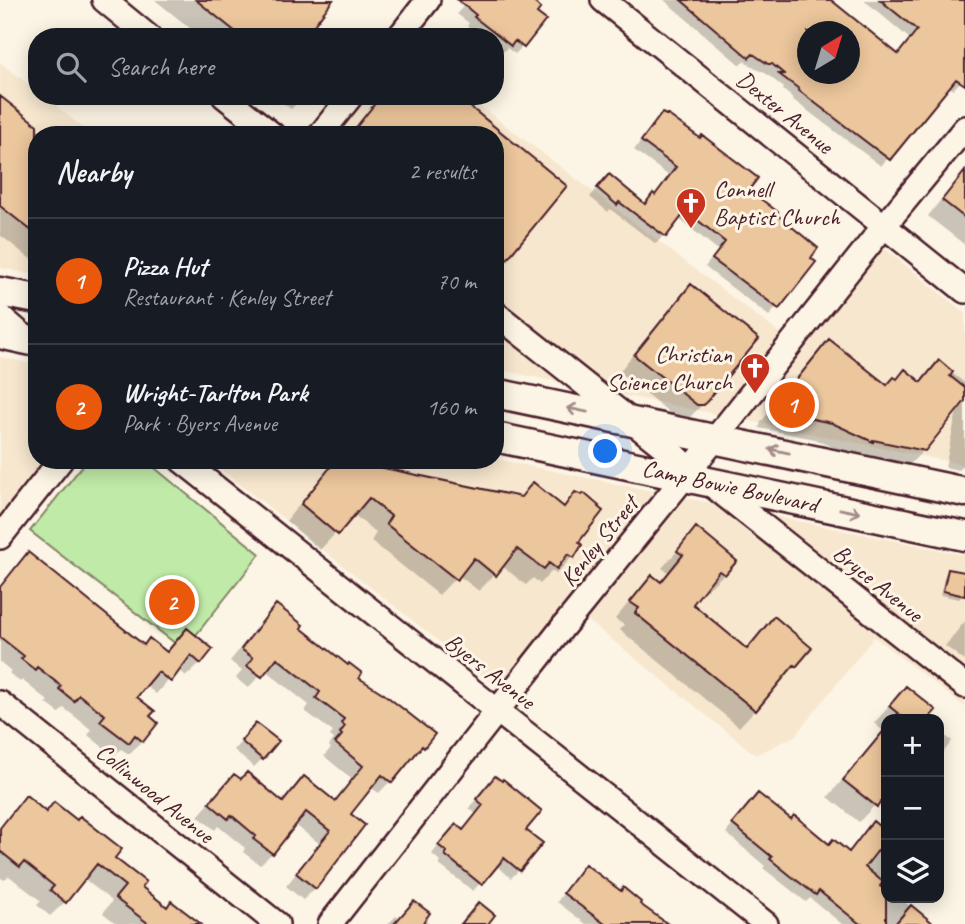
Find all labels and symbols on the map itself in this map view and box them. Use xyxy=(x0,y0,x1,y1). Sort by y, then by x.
north arrow xyxy=(797,21,860,84)
street label: Dexter Avenue xyxy=(731,64,841,161)
place label: Connell Baptist Church xyxy=(714,174,841,232)
church icon: Connell Baptist Church xyxy=(674,186,708,230)
place label: Christian Science Church xyxy=(607,339,734,397)
church icon: Christian Science Church xyxy=(738,351,772,395)
pin: 1 xyxy=(769,379,815,431)
one-way arrow xyxy=(566,403,589,416)
your location xyxy=(588,434,622,468)
one-way arrow xyxy=(768,444,790,457)
street label: Camp Bowie Boulevard xyxy=(640,453,824,520)
street label: Kenley Street xyxy=(553,487,646,592)
one-way arrow xyxy=(838,505,861,519)
street label: Bryce Avenue xyxy=(827,538,931,630)
pin: 2 xyxy=(149,576,195,628)
street label: Byers Avenue xyxy=(439,626,543,717)
street label: Collinwood Avenue xyxy=(90,736,222,851)

